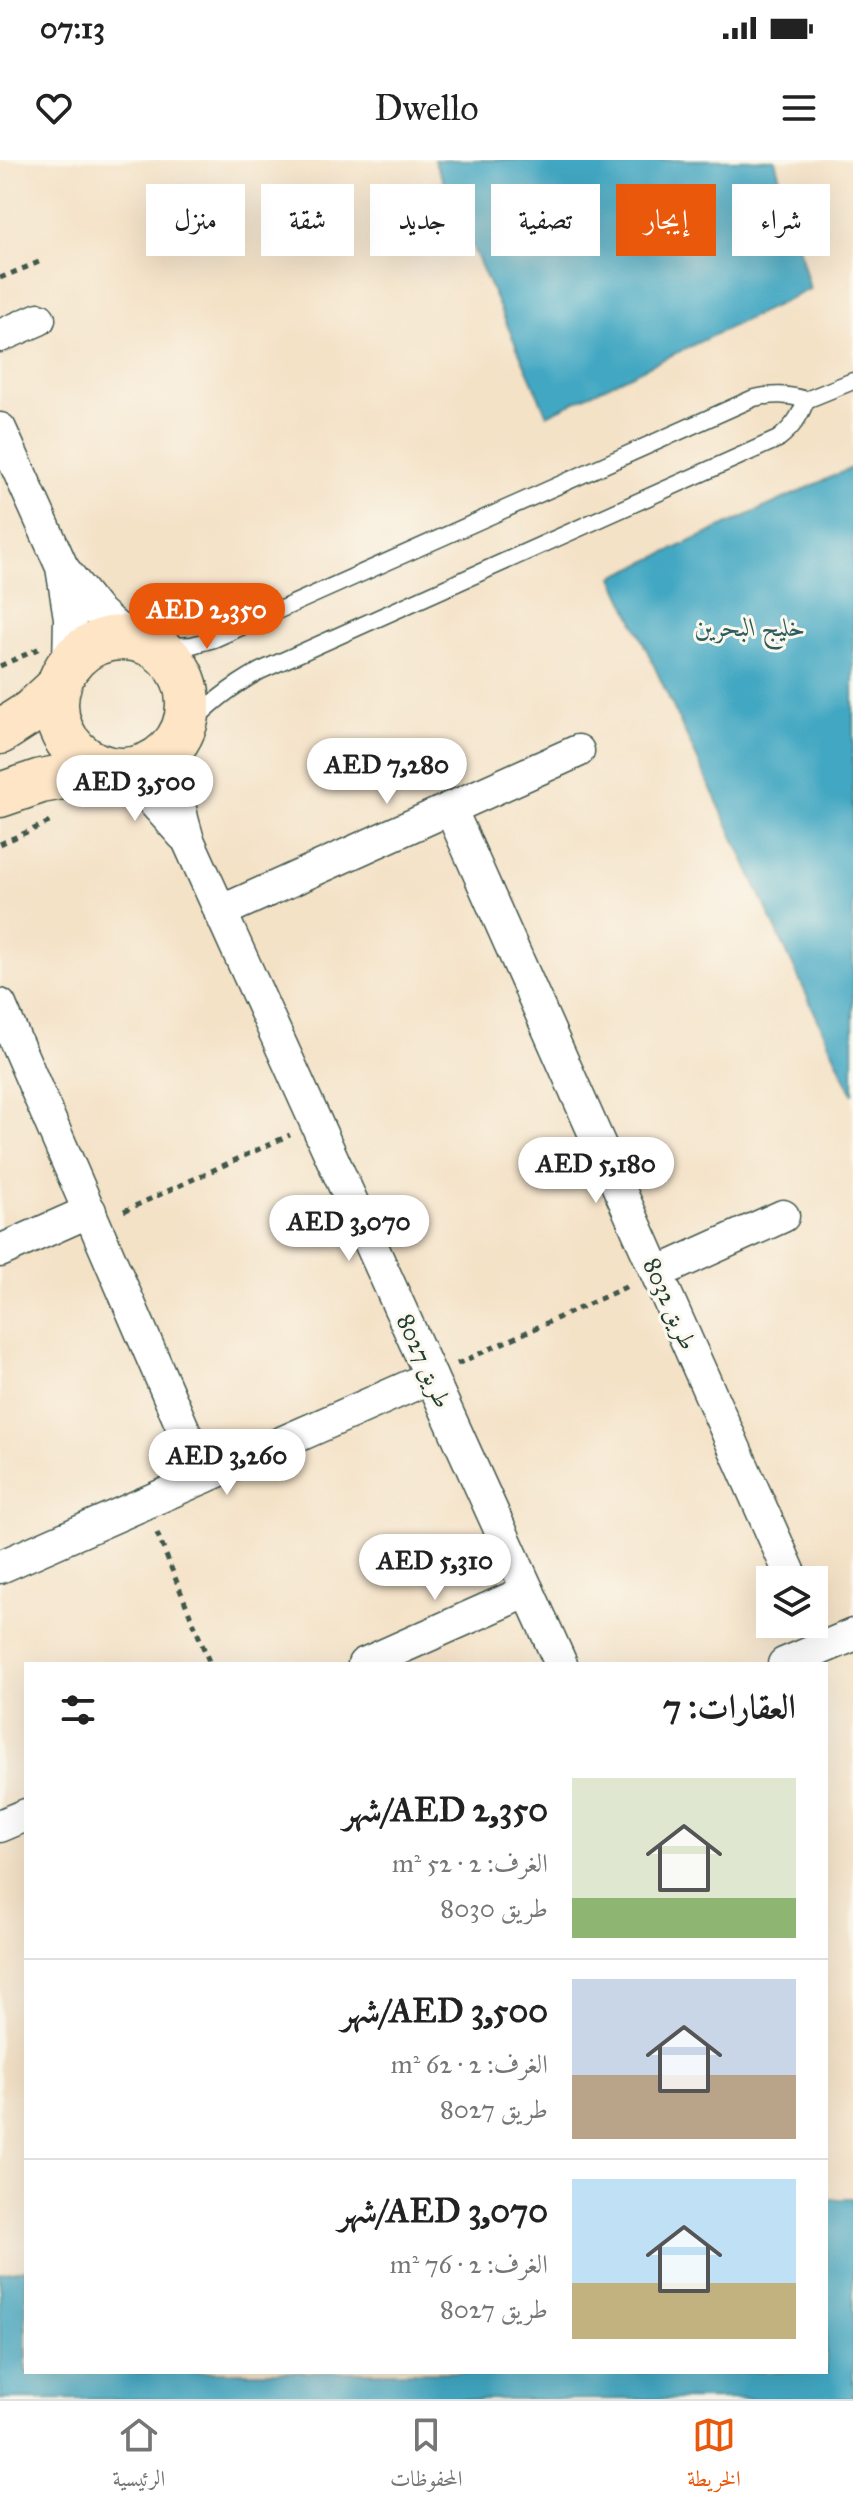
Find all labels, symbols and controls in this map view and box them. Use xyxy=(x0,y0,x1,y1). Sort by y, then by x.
text: 07:13 xyxy=(40,10,105,46)
icon: heart xyxy=(32,86,76,130)
text: Dwello xyxy=(374,86,479,130)
icon: menu xyxy=(777,86,821,130)
chip: منزل xyxy=(146,184,245,256)
chip: شقة xyxy=(261,184,354,256)
chip: جديد xyxy=(370,184,475,256)
chip: تصفية xyxy=(491,184,600,256)
chip: إيجار xyxy=(616,184,716,256)
chip: شراء xyxy=(732,184,830,256)
pin: AED 2,350 xyxy=(115,583,299,651)
text: AED 2,350 xyxy=(147,593,267,625)
water label: خليج البحرين xyxy=(694,611,806,651)
pin: AED 7,280 xyxy=(295,738,479,806)
text: AED 7,280 xyxy=(325,748,449,780)
pin: AED 3,500 xyxy=(43,755,227,823)
text: AED 3,500 xyxy=(74,765,196,797)
pin: AED 5,180 xyxy=(504,1137,688,1205)
text: AED 5,180 xyxy=(536,1147,656,1179)
pin: AED 3,070 xyxy=(257,1195,441,1263)
text: AED 3,070 xyxy=(287,1205,411,1237)
street label: طريق 8032 xyxy=(637,1253,703,1355)
street label: طريق 8027 xyxy=(390,1309,458,1413)
pin: AED 3,260 xyxy=(135,1429,319,1497)
text: AED 3,260 xyxy=(167,1439,287,1471)
pin: AED 5,310 xyxy=(343,1534,527,1602)
text: AED 5,310 xyxy=(377,1544,493,1576)
map controls xyxy=(756,1566,828,1638)
button: layers xyxy=(756,1566,828,1638)
text: العقارات: 7 xyxy=(663,1686,796,1727)
icon: filters xyxy=(56,1688,100,1732)
text: AED 2,350/شهر xyxy=(343,1789,548,1830)
icon: home xyxy=(636,1810,732,1906)
text: الغرف: 2 · 52 m² xyxy=(392,1847,548,1879)
text: طريق 8030 xyxy=(440,1892,548,1924)
text: AED 3,500/شهر xyxy=(341,1990,548,2031)
icon: home xyxy=(636,2011,732,2107)
text: الغرف: 2 · 62 m² xyxy=(391,2048,548,2080)
text: طريق 8027 xyxy=(440,2093,548,2125)
text: AED 3,070/شهر xyxy=(338,2190,548,2231)
icon: home xyxy=(636,2211,732,2307)
text: الغرف: 2 · 76 m² xyxy=(390,2248,548,2280)
text: طريق 8027 xyxy=(440,2293,548,2325)
tab: الرئيسية xyxy=(112,2413,165,2500)
tab: المحفوظات xyxy=(390,2413,462,2500)
tab: الخريطة xyxy=(687,2413,741,2500)

